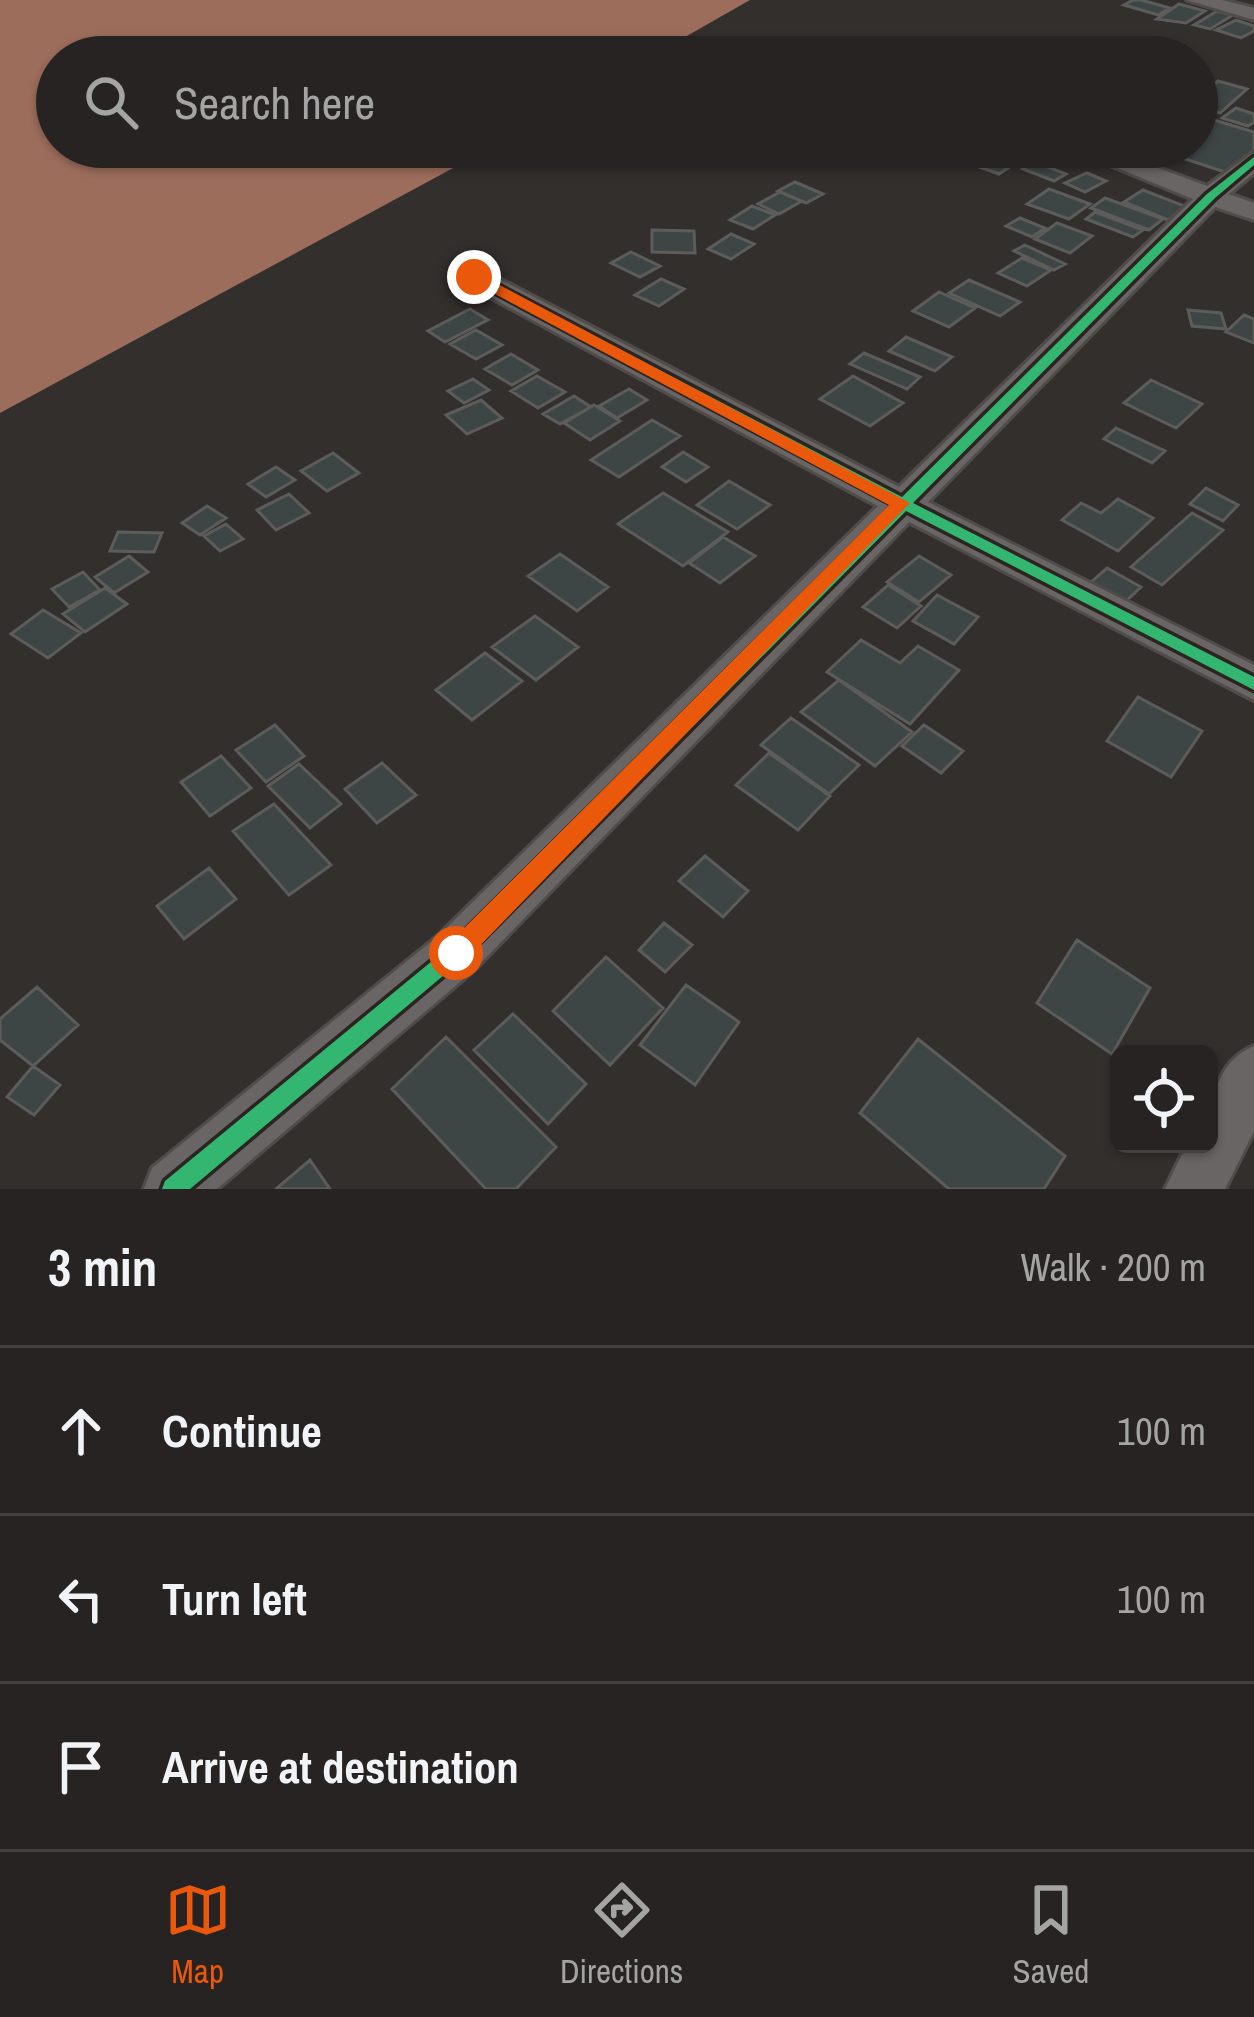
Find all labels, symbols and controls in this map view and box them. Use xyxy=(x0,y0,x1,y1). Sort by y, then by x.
search box xyxy=(36,36,1218,168)
icon: search xyxy=(78,69,144,135)
text: Search here xyxy=(174,72,375,133)
route end xyxy=(447,250,501,304)
route start xyxy=(429,926,483,980)
map controls xyxy=(1110,1045,1218,1153)
button: locate xyxy=(1110,1045,1218,1153)
text: 3 min xyxy=(48,1233,157,1302)
text: Walk · 200 m xyxy=(1021,1241,1206,1293)
icon: ahead xyxy=(48,1398,114,1464)
text: Continue xyxy=(162,1400,322,1461)
text: 100 m xyxy=(1117,1405,1206,1457)
icon: left xyxy=(48,1566,114,1632)
text: Turn left xyxy=(162,1568,307,1629)
text: 100 m xyxy=(1117,1573,1206,1625)
icon: arrive xyxy=(48,1734,114,1800)
text: Arrive at destination xyxy=(162,1736,519,1797)
tab: Map xyxy=(165,1877,231,1993)
tab: Directions xyxy=(560,1877,683,1993)
tab: Saved xyxy=(1013,1877,1089,1993)

